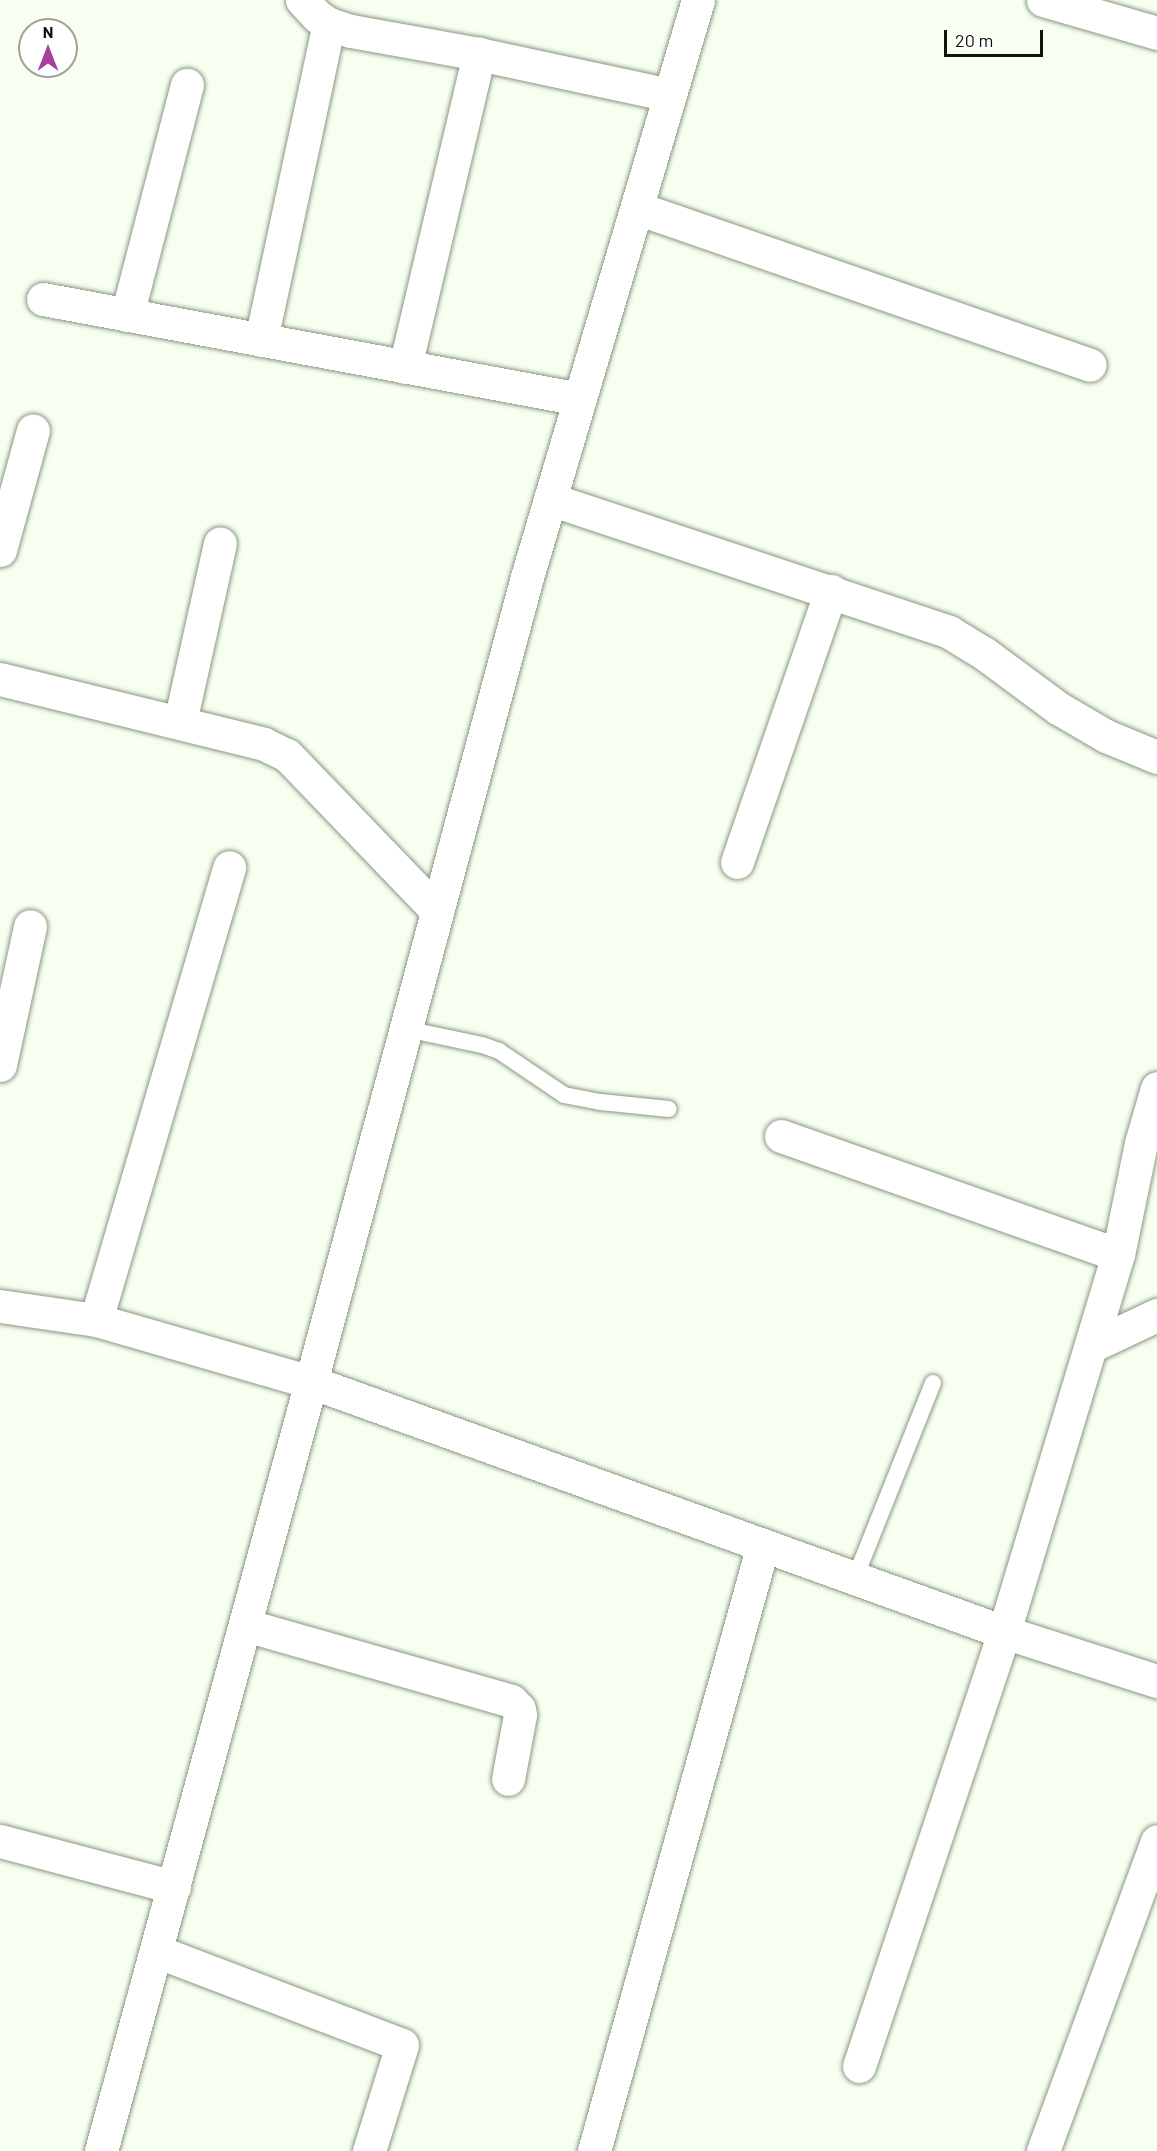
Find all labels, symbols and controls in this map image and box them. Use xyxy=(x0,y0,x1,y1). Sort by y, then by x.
north arrow xyxy=(18,18,78,78)
scale bar xyxy=(947,18,1046,56)
text: N xyxy=(43,22,53,41)
text: 20 m xyxy=(955,29,993,51)

